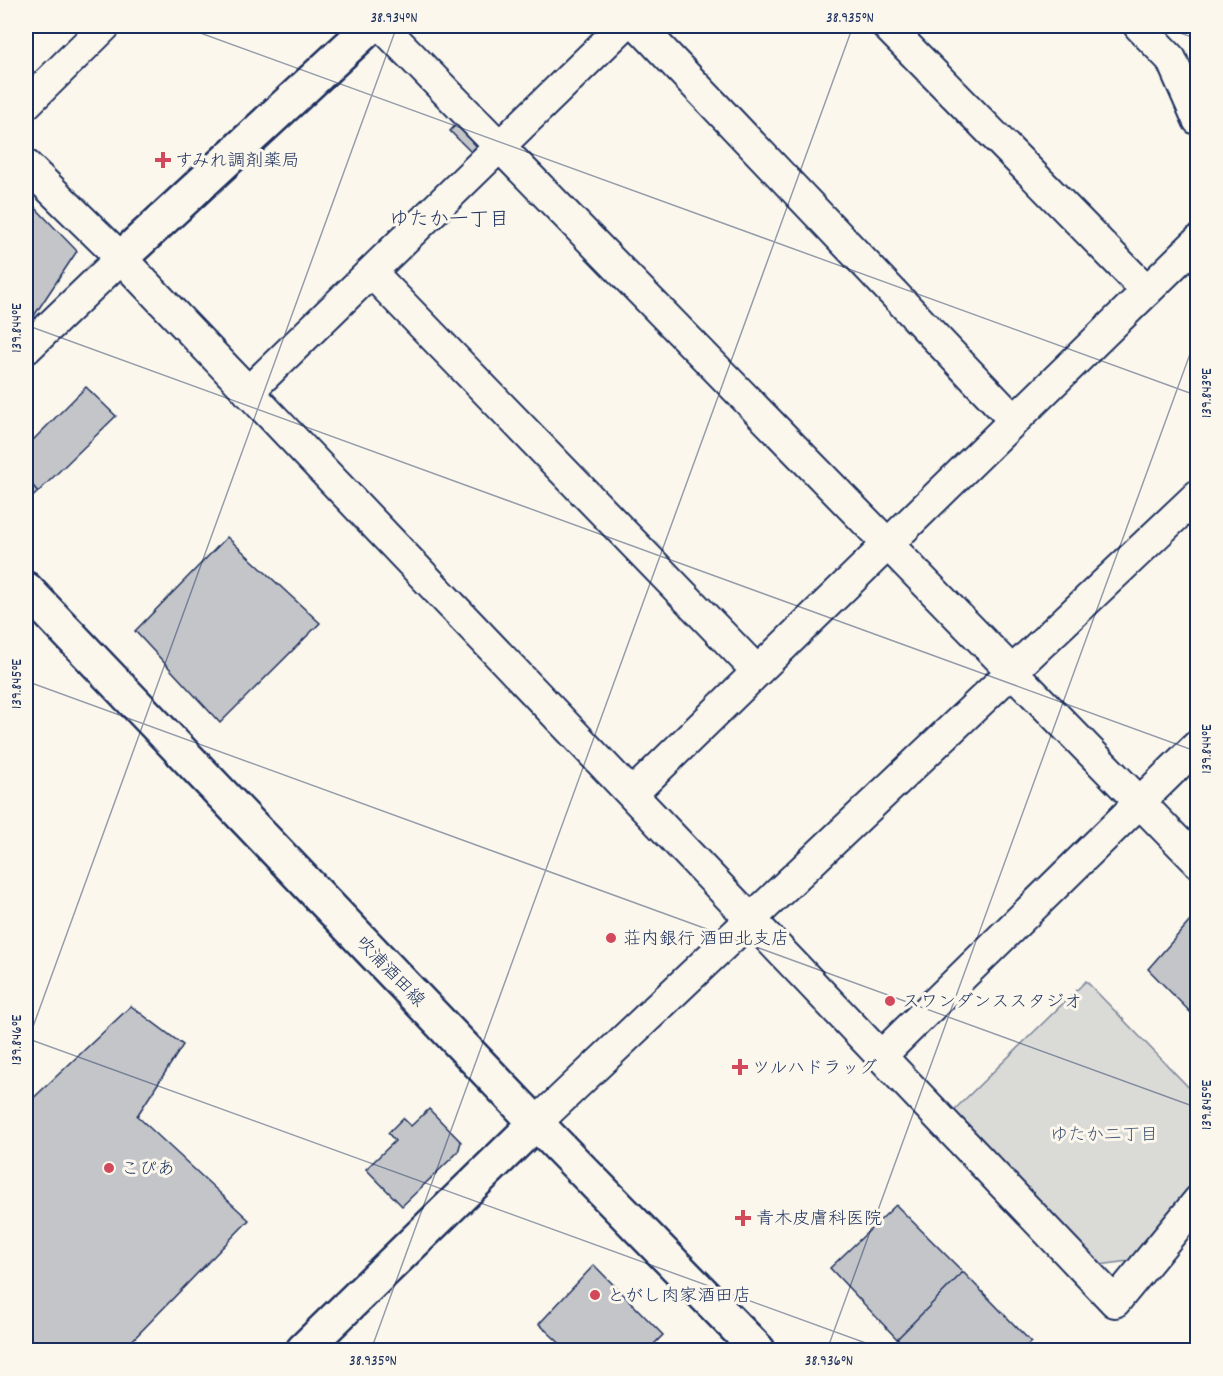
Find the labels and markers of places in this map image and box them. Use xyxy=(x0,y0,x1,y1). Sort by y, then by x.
place label: すみれ調剤薬局 xyxy=(175,150,300,175)
marker: すみれ調剤薬局 xyxy=(156,153,170,167)
place label: 荘内銀行 酒田北支店 xyxy=(623,928,789,953)
marker: 荘内銀行 酒田北支店 xyxy=(604,931,618,945)
place label: スワンダンススタジオ xyxy=(902,991,1082,1016)
marker: スワンダンススタジオ xyxy=(883,994,897,1008)
place label: ツルハドラッグ xyxy=(752,1057,877,1082)
marker: ツルハドラッグ xyxy=(733,1060,747,1074)
place label: こぴあ xyxy=(121,1158,175,1183)
marker: こぴあ xyxy=(102,1161,116,1175)
place label: 青木皮膚科医院 xyxy=(756,1208,882,1233)
marker: 青木皮膚科医院 xyxy=(734,1209,752,1227)
place label: とがし肉家酒田店 xyxy=(607,1285,751,1310)
marker: とがし肉家酒田店 xyxy=(588,1288,602,1302)

